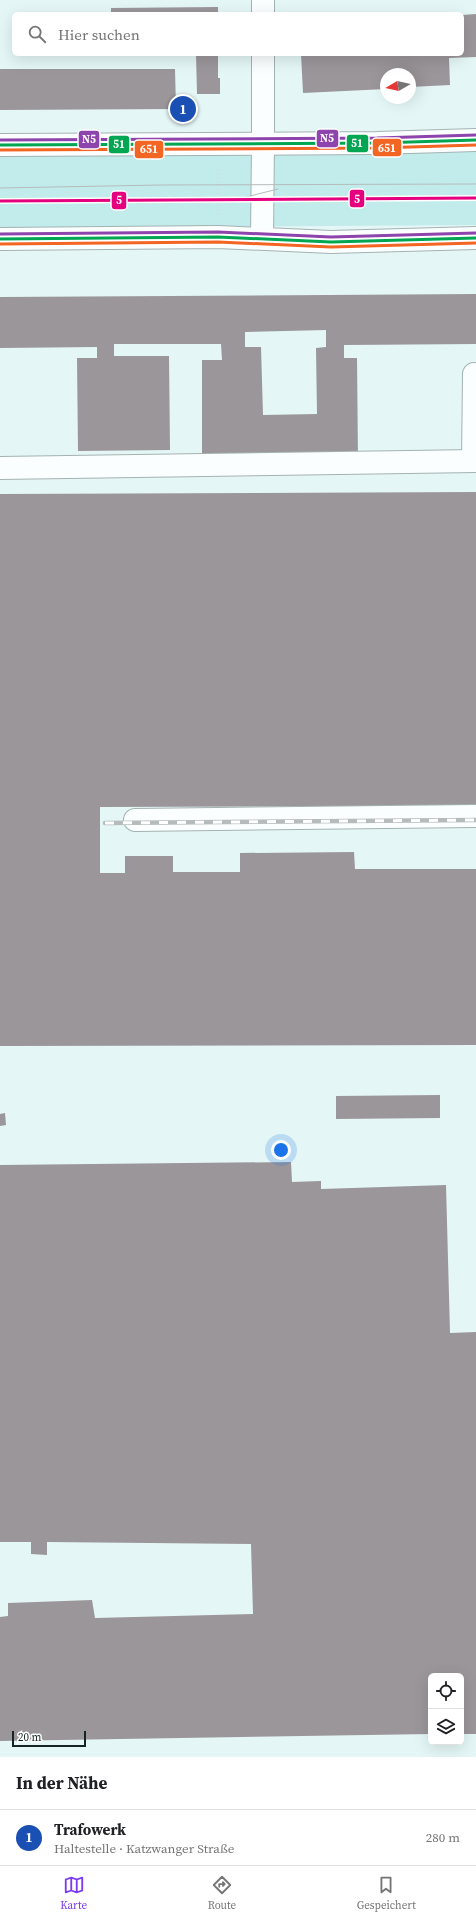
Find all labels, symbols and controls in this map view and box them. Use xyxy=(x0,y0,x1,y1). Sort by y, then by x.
search box xyxy=(12,12,464,56)
icon: search xyxy=(26,23,48,45)
text: Hier suchen xyxy=(58,24,140,45)
north arrow xyxy=(380,68,416,104)
pin: 1 xyxy=(170,94,196,124)
line badge: N5 xyxy=(316,129,339,148)
line badge: N5 xyxy=(78,130,100,149)
text: N5 xyxy=(320,131,334,146)
text: N5 xyxy=(82,132,96,147)
line badge: 51 xyxy=(346,134,369,153)
line badge: 51 xyxy=(108,135,130,154)
text: 51 xyxy=(351,136,363,151)
text: 51 xyxy=(113,137,125,152)
line badge: 651 xyxy=(372,138,402,157)
line badge: 651 xyxy=(134,140,164,159)
text: 651 xyxy=(378,141,396,156)
text: 651 xyxy=(140,142,158,157)
line badge: 5 xyxy=(349,189,365,208)
line badge: 5 xyxy=(111,191,127,210)
text: 5 xyxy=(354,192,360,207)
text: 5 xyxy=(116,193,122,208)
your location xyxy=(271,1140,291,1160)
map controls xyxy=(428,1673,464,1745)
button: locate xyxy=(428,1673,464,1709)
button: layers xyxy=(428,1709,464,1745)
scale bar xyxy=(12,1729,86,1748)
text: 20 m xyxy=(18,1730,41,1745)
text: In der Nähe xyxy=(16,1771,107,1795)
text: Trafowerk xyxy=(54,1819,126,1840)
text: 1 xyxy=(25,1829,33,1846)
text: 280 m xyxy=(426,1829,460,1846)
text: Haltestelle · Katzwanger Straße xyxy=(54,1840,234,1857)
tab: Karte xyxy=(60,1874,87,1913)
tab: Route xyxy=(208,1874,236,1913)
tab: Gespeichert xyxy=(357,1874,416,1913)

